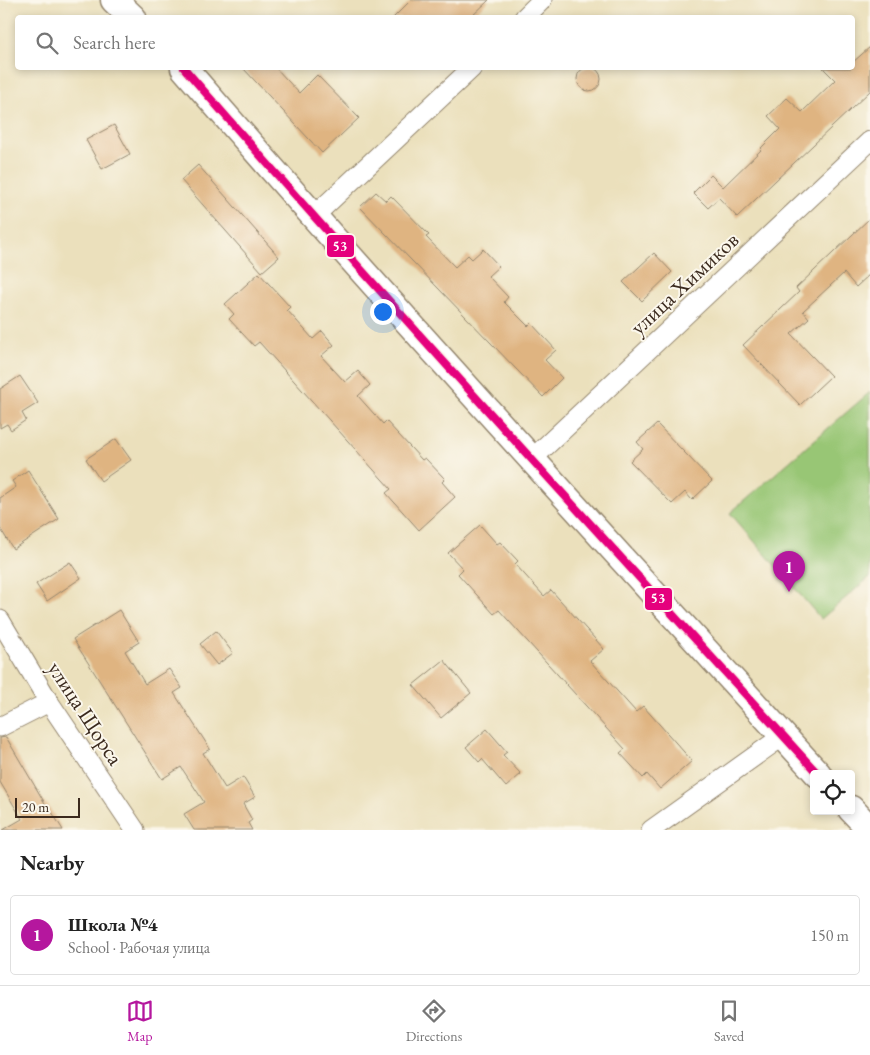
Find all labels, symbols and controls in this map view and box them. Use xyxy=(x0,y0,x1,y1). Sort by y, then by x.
search box xyxy=(15,15,855,70)
icon: search xyxy=(33,29,61,57)
text: Search here xyxy=(73,30,155,55)
street label: улица Химиков xyxy=(624,225,745,341)
line badge: 53 xyxy=(326,234,355,258)
text: 53 xyxy=(333,237,347,255)
your location xyxy=(370,299,396,325)
pin: 1 xyxy=(773,551,805,592)
line badge: 53 xyxy=(644,587,673,611)
text: 53 xyxy=(651,589,665,607)
street label: улица Щорса xyxy=(41,656,130,771)
map controls xyxy=(810,770,855,815)
button: locate xyxy=(810,770,855,815)
scale bar xyxy=(15,795,80,818)
text: 20 m xyxy=(22,798,49,816)
text: Nearby xyxy=(20,849,84,876)
text: Школа №4 xyxy=(68,912,158,937)
text: 1 xyxy=(33,925,41,946)
text: 150 m xyxy=(810,925,849,946)
text: School · Рабочая улица xyxy=(68,937,210,958)
tab: Map xyxy=(126,997,154,1045)
tab: Directions xyxy=(406,997,462,1045)
tab: Saved xyxy=(714,997,744,1045)

